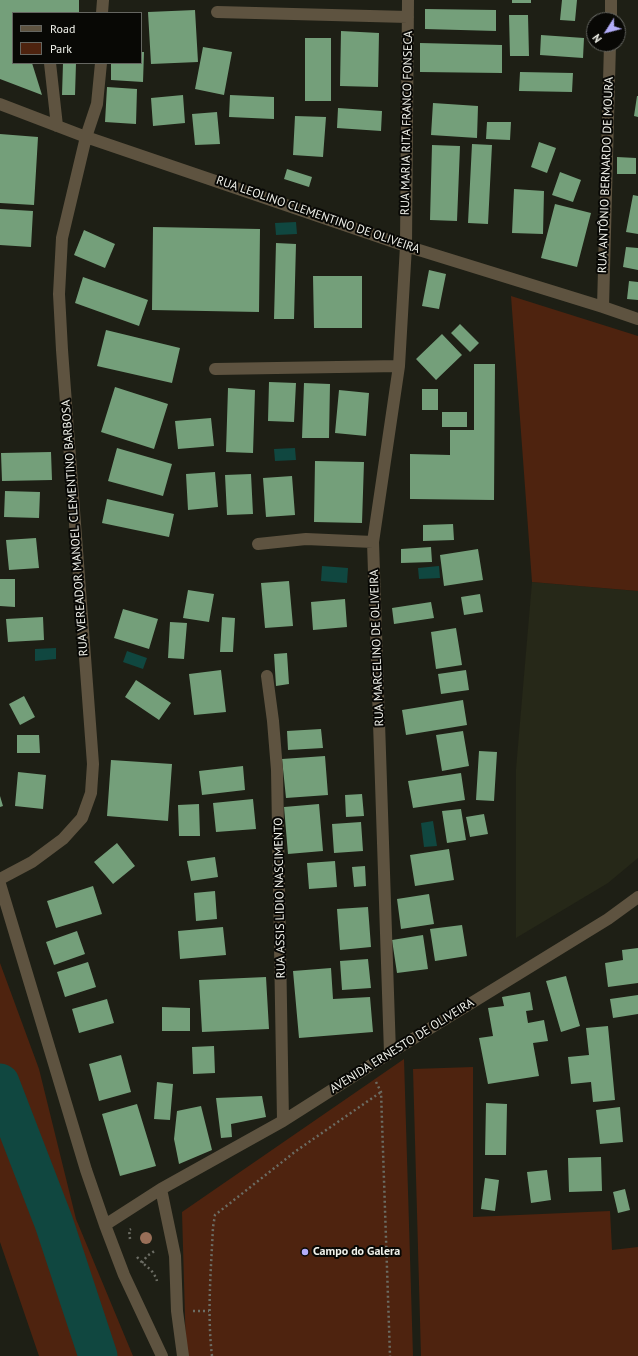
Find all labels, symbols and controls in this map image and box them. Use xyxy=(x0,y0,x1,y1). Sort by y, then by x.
legend xyxy=(12,12,142,64)
north arrow xyxy=(586,12,626,52)
text: Road xyxy=(50,21,75,36)
street label: RUA MARIA RITA FRANCO FONSECA xyxy=(398,31,416,215)
text: N xyxy=(589,31,605,46)
text: Park xyxy=(50,41,72,56)
street label: RUA ANTÔNIO BERNARDO DE MOURA xyxy=(595,77,617,273)
street label: RUA LEOLINO CLEMENTINO DE OLIVEIRA xyxy=(214,173,422,257)
street label: RUA VEREADOR MANOEL CLEMENTINO BARBOSA xyxy=(59,399,91,657)
street label: RUA MARCELINO DE OLIVEIRA xyxy=(367,569,387,727)
street label: RUA ASSIS LIDIO NASCIMENTO xyxy=(271,818,289,978)
street label: AVENIDA ERNESTO DE OLIVEIRA xyxy=(327,996,477,1096)
place label: Campo do Galera xyxy=(313,1245,400,1259)
marker: Campo do Galera xyxy=(300,1247,310,1257)

